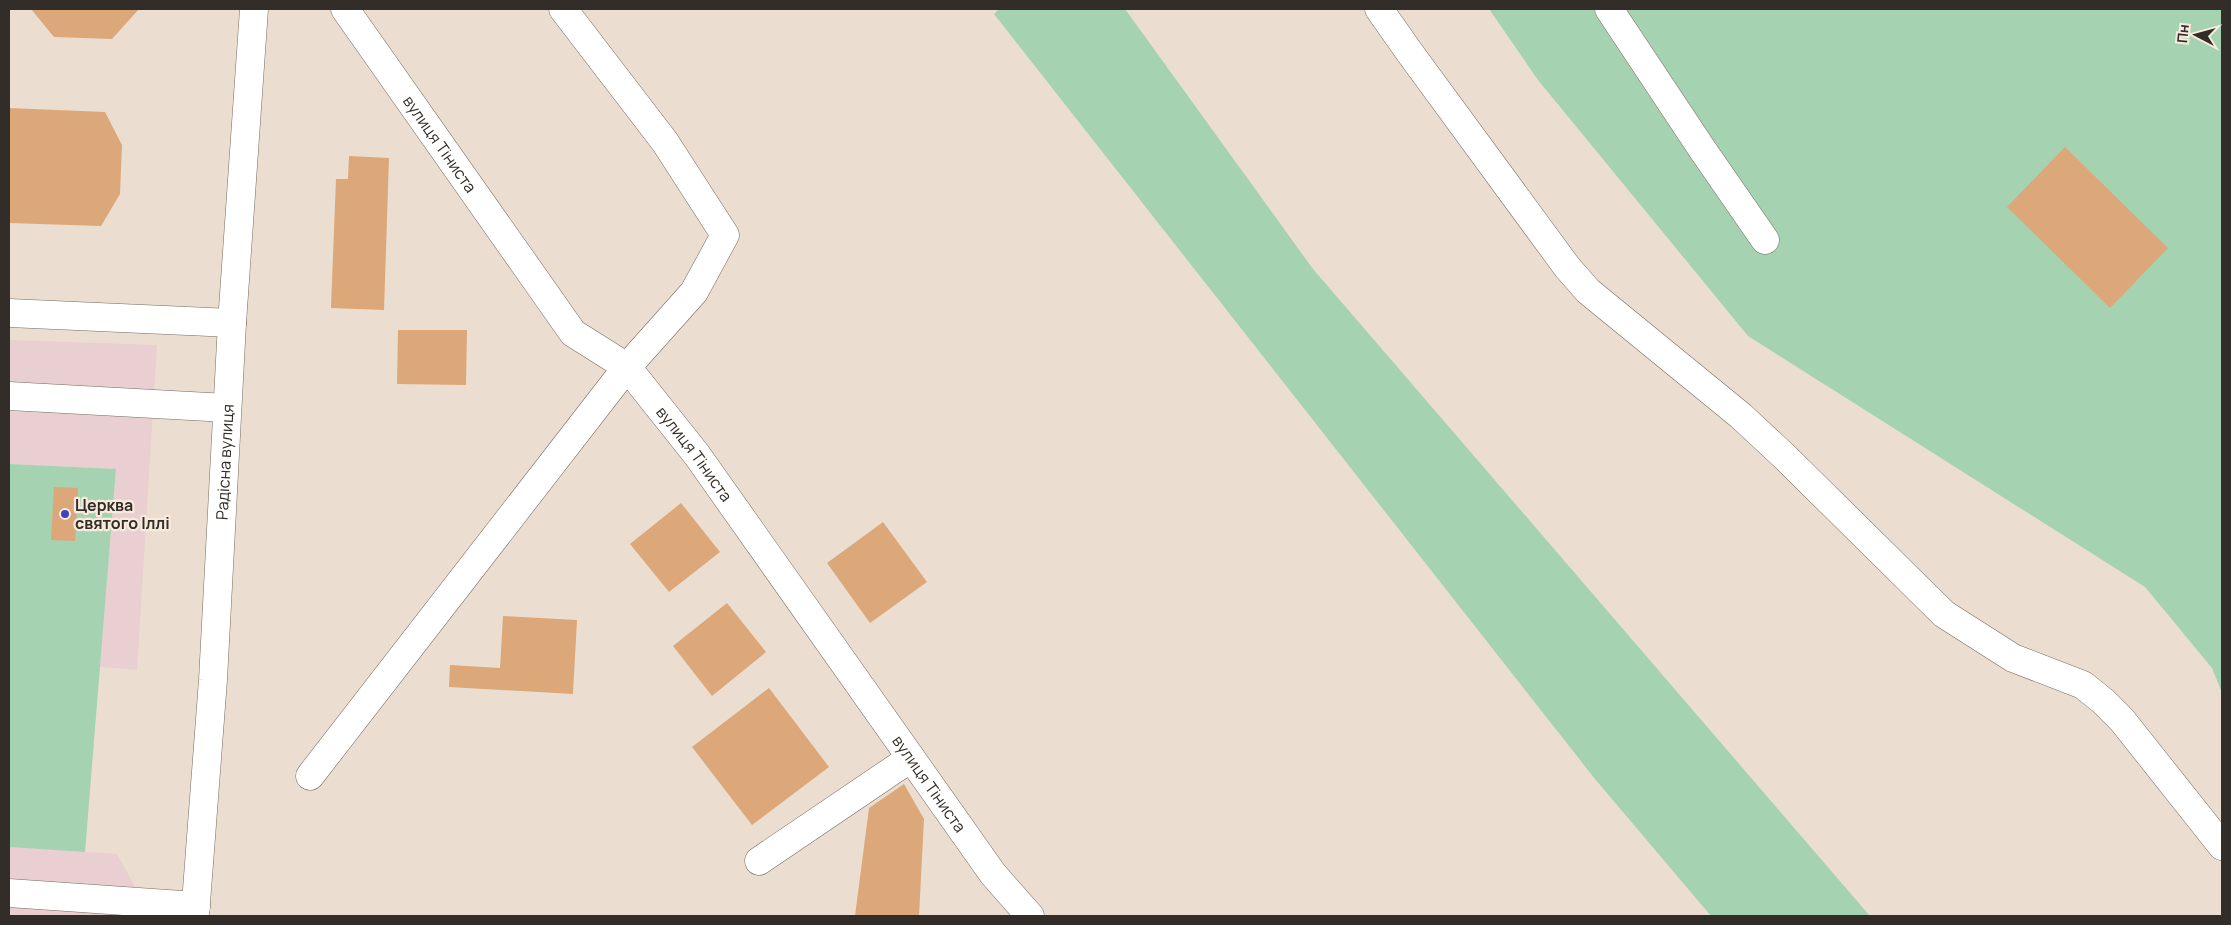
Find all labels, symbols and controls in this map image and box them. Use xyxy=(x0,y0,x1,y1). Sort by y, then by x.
north arrow xyxy=(2171,10,2221,60)
text: Пн xyxy=(2172,23,2193,44)
street label: вулиця Тіниста xyxy=(398,91,482,197)
street label: вулиця Тіниста xyxy=(651,402,738,506)
street label: Радісна вулиця xyxy=(211,403,239,521)
place label: Церква святого Іллі xyxy=(75,494,170,534)
marker: Церква святого Іллі xyxy=(59,508,71,520)
street label: вулиця Тіниста xyxy=(887,731,971,837)

